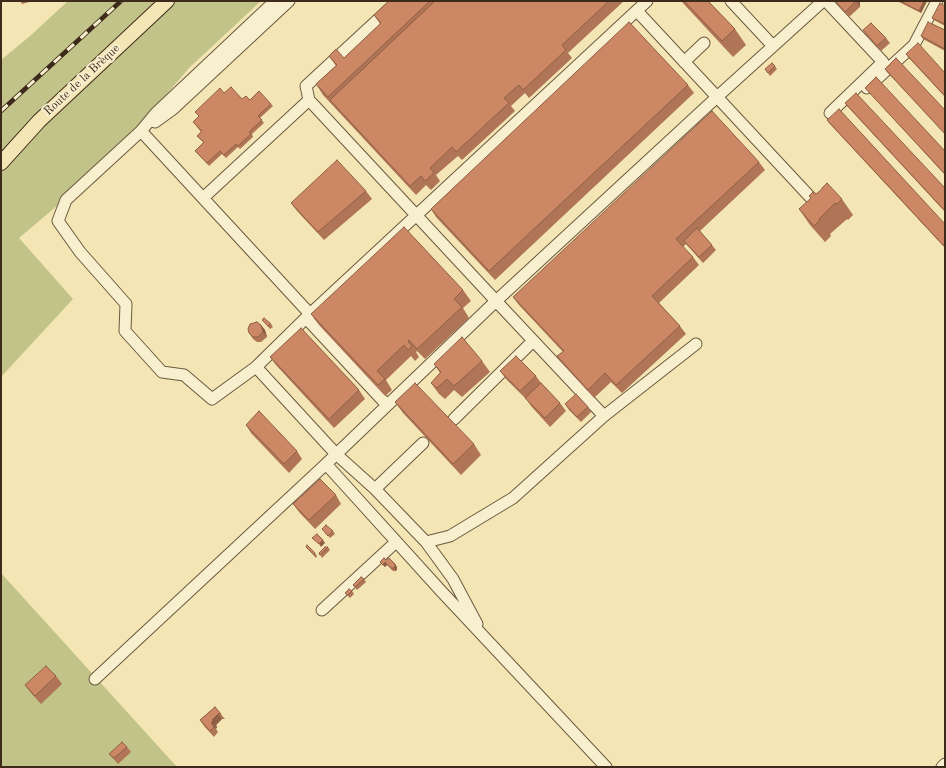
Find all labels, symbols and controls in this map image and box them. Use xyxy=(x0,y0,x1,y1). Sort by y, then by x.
street label: Route de la Brèque xyxy=(41,41,123,119)

